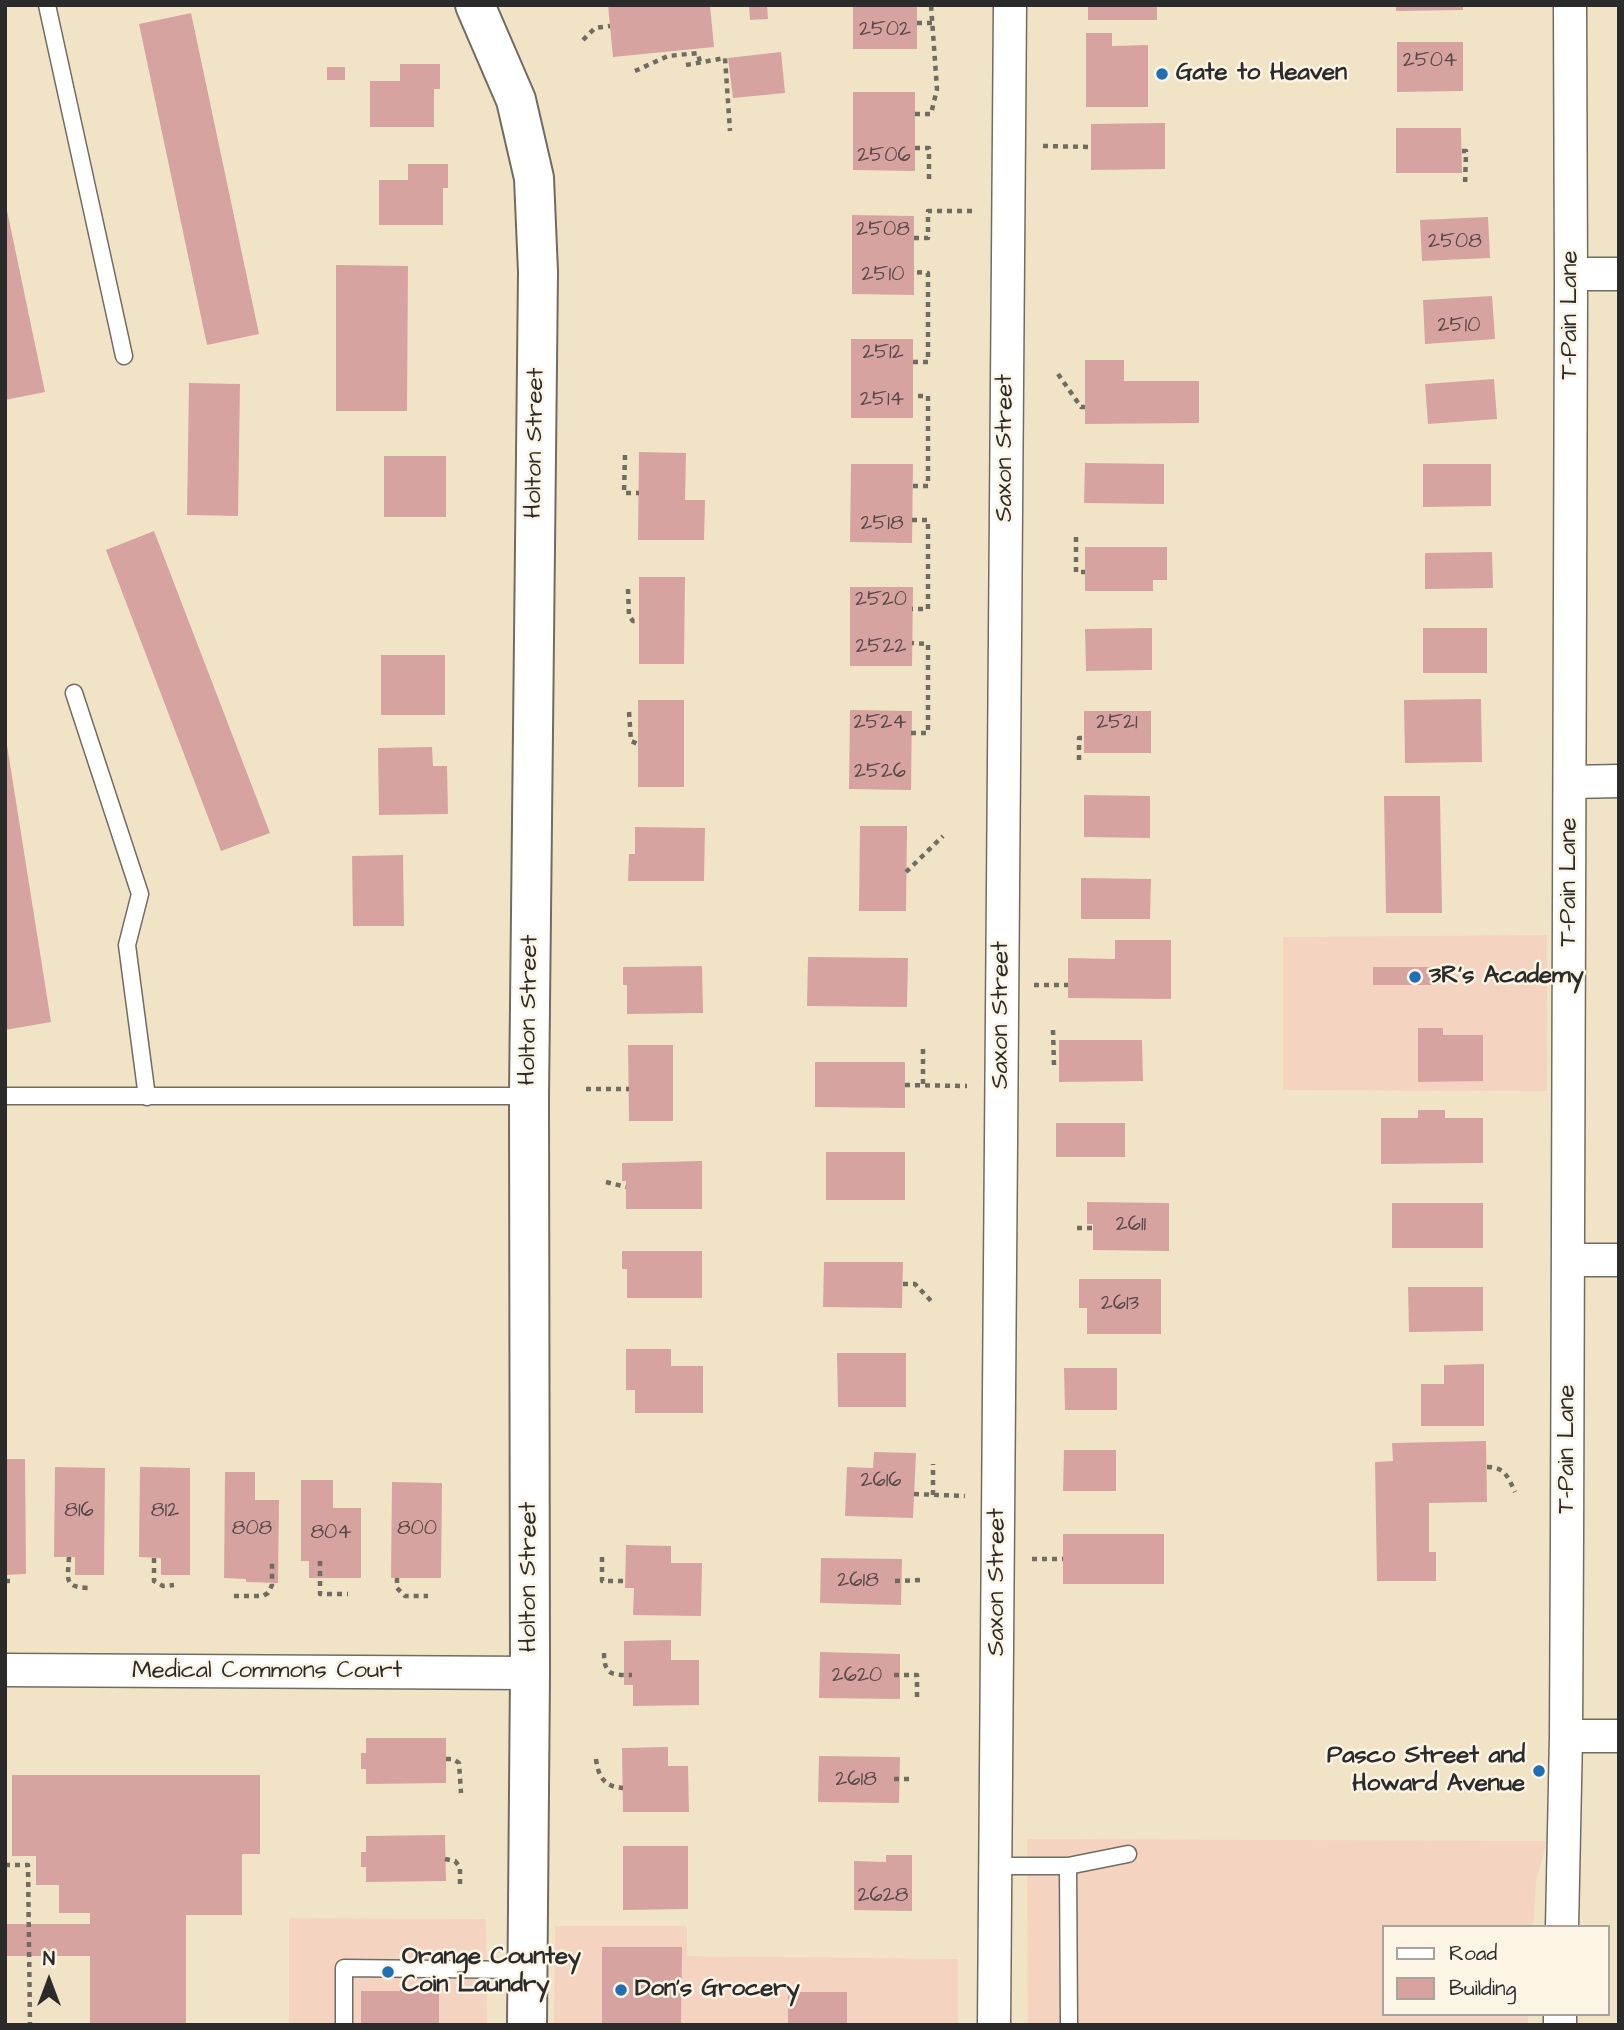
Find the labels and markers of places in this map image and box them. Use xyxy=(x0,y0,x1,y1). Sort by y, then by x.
place label: Gate to Heaven xyxy=(1176,60,1347,88)
marker: Gate to Heaven xyxy=(1154,66,1170,82)
place label: 3R's Academy xyxy=(1429,963,1584,991)
marker: 3R's Academy xyxy=(1407,969,1423,985)
place label: Pasco Street and Howard Avenue xyxy=(1327,1743,1525,1799)
marker: Pasco Street and Howard Avenue xyxy=(1531,1763,1547,1779)
place label: Orange Countey Coin Laundry xyxy=(402,1944,581,2000)
marker: Orange Countey Coin Laundry xyxy=(380,1964,396,1980)
place label: Don's Grocery xyxy=(635,1976,800,2004)
marker: Don's Grocery xyxy=(613,1982,629,1998)

